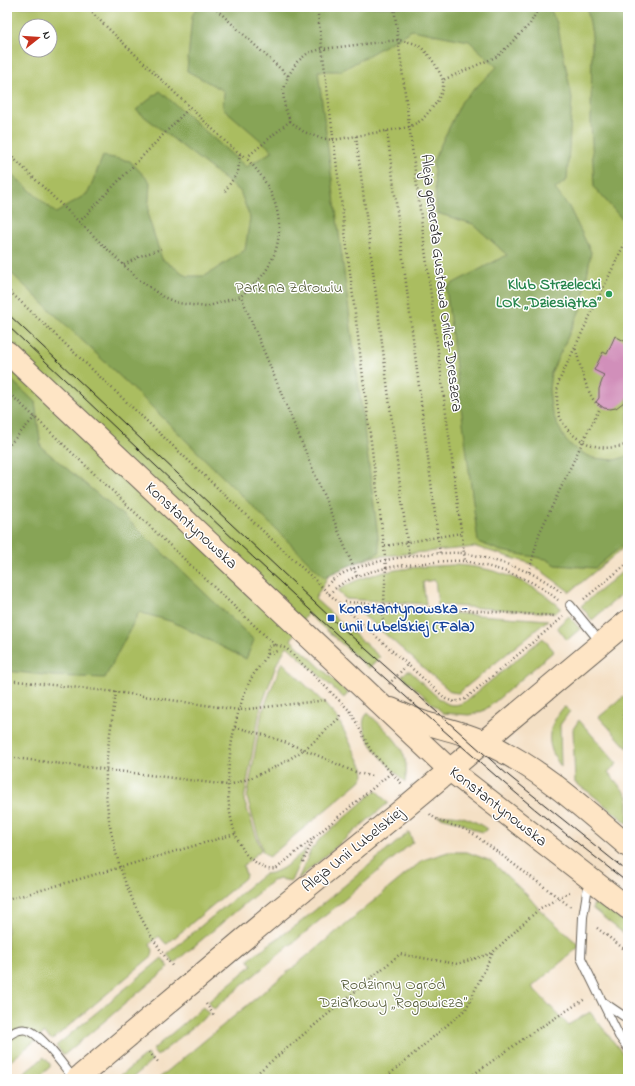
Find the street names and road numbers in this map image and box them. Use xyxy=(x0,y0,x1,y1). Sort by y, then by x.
street label: Aleja generała Gustawa Orlicz-Dreszera xyxy=(413,153,469,413)
street label: Konstantynowska xyxy=(139,477,243,575)
street label: Konstantynowska xyxy=(444,761,552,853)
street label: Aleja Unii Lubelskiej xyxy=(297,801,410,899)

